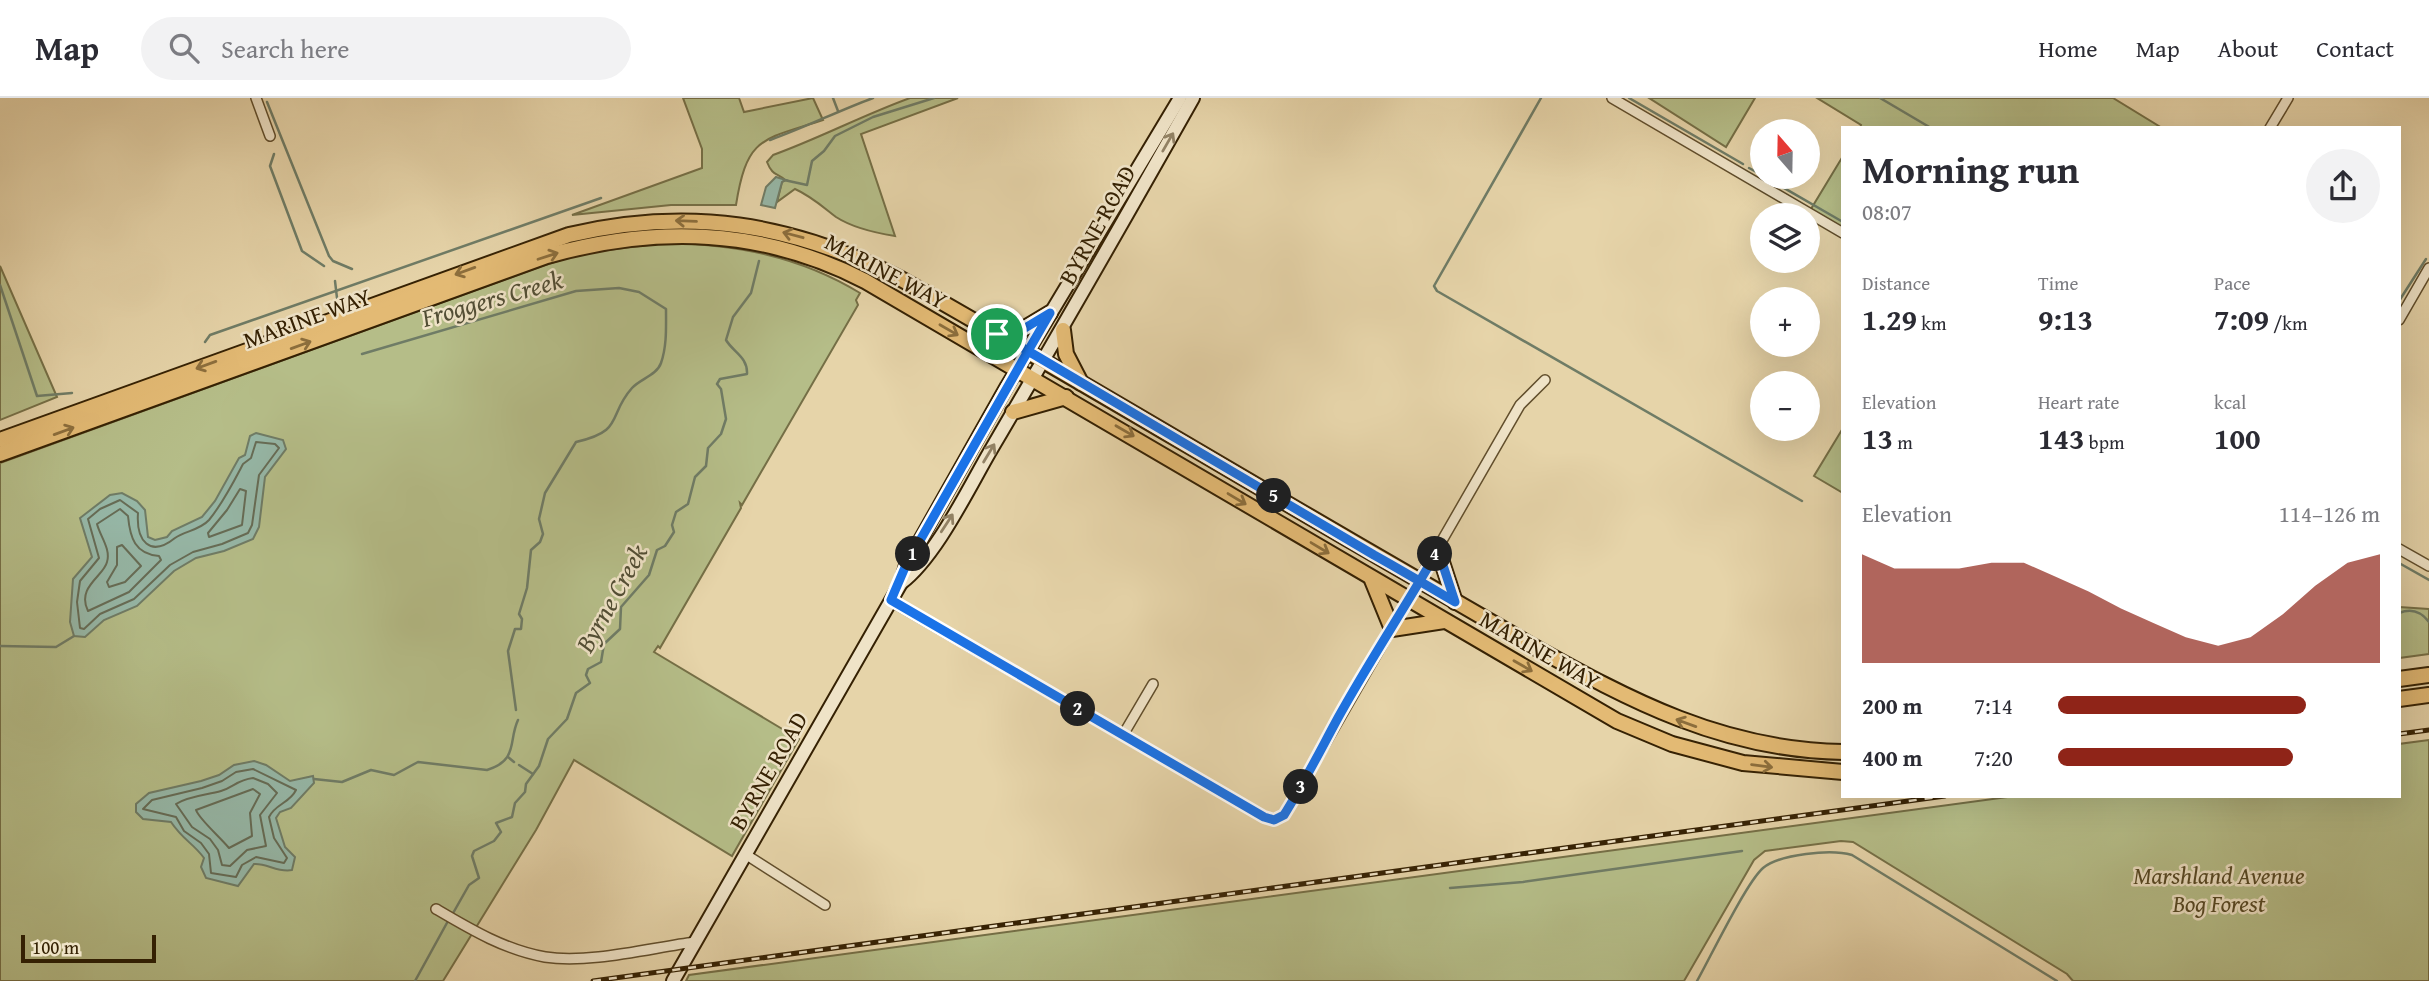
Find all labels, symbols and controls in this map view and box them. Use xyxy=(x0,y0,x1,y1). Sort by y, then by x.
search box xyxy=(141,17,631,80)
text: Map xyxy=(35,24,99,72)
icon: search xyxy=(165,29,203,67)
text: Search here xyxy=(221,29,349,68)
text: Home xyxy=(2039,31,2098,66)
text: Map xyxy=(2136,31,2180,66)
text: About xyxy=(2218,31,2278,66)
text: Contact xyxy=(2316,31,2394,66)
north arrow xyxy=(1750,119,1820,189)
map controls xyxy=(1750,119,1820,441)
one-way arrow xyxy=(1161,133,1175,153)
text: Morning run xyxy=(1862,141,2079,197)
button: share xyxy=(2306,149,2380,223)
street label: BYRNE ROAD xyxy=(1050,159,1144,291)
text: 08:07 xyxy=(1862,195,1912,228)
button: layers xyxy=(1750,203,1820,273)
one-way arrow xyxy=(674,214,697,227)
street label: MARINE WAY xyxy=(819,224,953,318)
one-way arrow xyxy=(782,228,805,241)
one-way arrow xyxy=(536,248,558,261)
water label: Froggers Creek xyxy=(416,259,567,337)
one-way arrow xyxy=(455,266,477,278)
text: Distance xyxy=(1862,269,1930,297)
text: Time xyxy=(2038,269,2078,297)
text: Pace xyxy=(2214,269,2251,297)
street label: MARINE WAY xyxy=(238,279,376,357)
button: + xyxy=(1750,287,1820,357)
text: 1.29 xyxy=(1862,297,1917,341)
text: 9:13 xyxy=(2038,297,2093,341)
text: 7:09 xyxy=(2214,297,2269,341)
pin xyxy=(967,304,1027,364)
text: km xyxy=(1917,309,1946,337)
text: /km xyxy=(2269,309,2307,337)
icon: arrive xyxy=(978,315,1016,353)
one-way arrow xyxy=(938,323,958,337)
one-way arrow xyxy=(289,337,311,350)
one-way arrow xyxy=(195,360,217,373)
button: − xyxy=(1750,371,1820,441)
text: Elevation xyxy=(1862,388,1936,416)
text: Heart rate xyxy=(2038,388,2119,416)
text: kcal xyxy=(2214,388,2246,416)
text: 13 xyxy=(1862,416,1893,460)
text: 143 xyxy=(2038,416,2085,460)
text: 100 xyxy=(2214,416,2261,460)
one-way arrow xyxy=(53,424,75,436)
one-way arrow xyxy=(1114,425,1134,439)
text: m xyxy=(1893,428,1913,456)
text: bpm xyxy=(2085,428,2124,456)
one-way arrow xyxy=(983,443,996,464)
pin: 5 xyxy=(1256,478,1292,514)
text: 5 xyxy=(1269,481,1278,509)
one-way arrow xyxy=(1227,492,1247,506)
text: Elevation xyxy=(1862,497,1952,530)
text: 114–126 m xyxy=(2279,497,2380,530)
one-way arrow xyxy=(940,514,954,533)
pin: 1 xyxy=(895,536,930,572)
pin: 4 xyxy=(1418,536,1452,572)
water label: Byrne Creek xyxy=(565,537,657,660)
text: 1 xyxy=(908,539,917,567)
text: 4 xyxy=(1430,539,1439,567)
one-way arrow xyxy=(1309,542,1329,556)
street label: MARINE WAY xyxy=(1473,601,1607,699)
one-way arrow xyxy=(1512,659,1532,673)
text: 200 m xyxy=(1862,689,1923,722)
text: 7:14 xyxy=(1974,689,2013,722)
pin: 2 xyxy=(1060,692,1096,726)
text: 2 xyxy=(1073,694,1082,722)
street label: BYRNE ROAD xyxy=(720,705,816,837)
one-way arrow xyxy=(1676,716,1698,729)
text: 400 m xyxy=(1862,741,1923,774)
text: 7:20 xyxy=(1974,741,2013,774)
one-way arrow xyxy=(1750,759,1773,772)
pin: 3 xyxy=(1284,770,1318,804)
text: 3 xyxy=(1296,772,1305,800)
park label: Marshland Avenue Bog Forest xyxy=(2133,858,2305,921)
scale bar xyxy=(21,932,156,964)
text: 100 m xyxy=(32,933,79,961)

